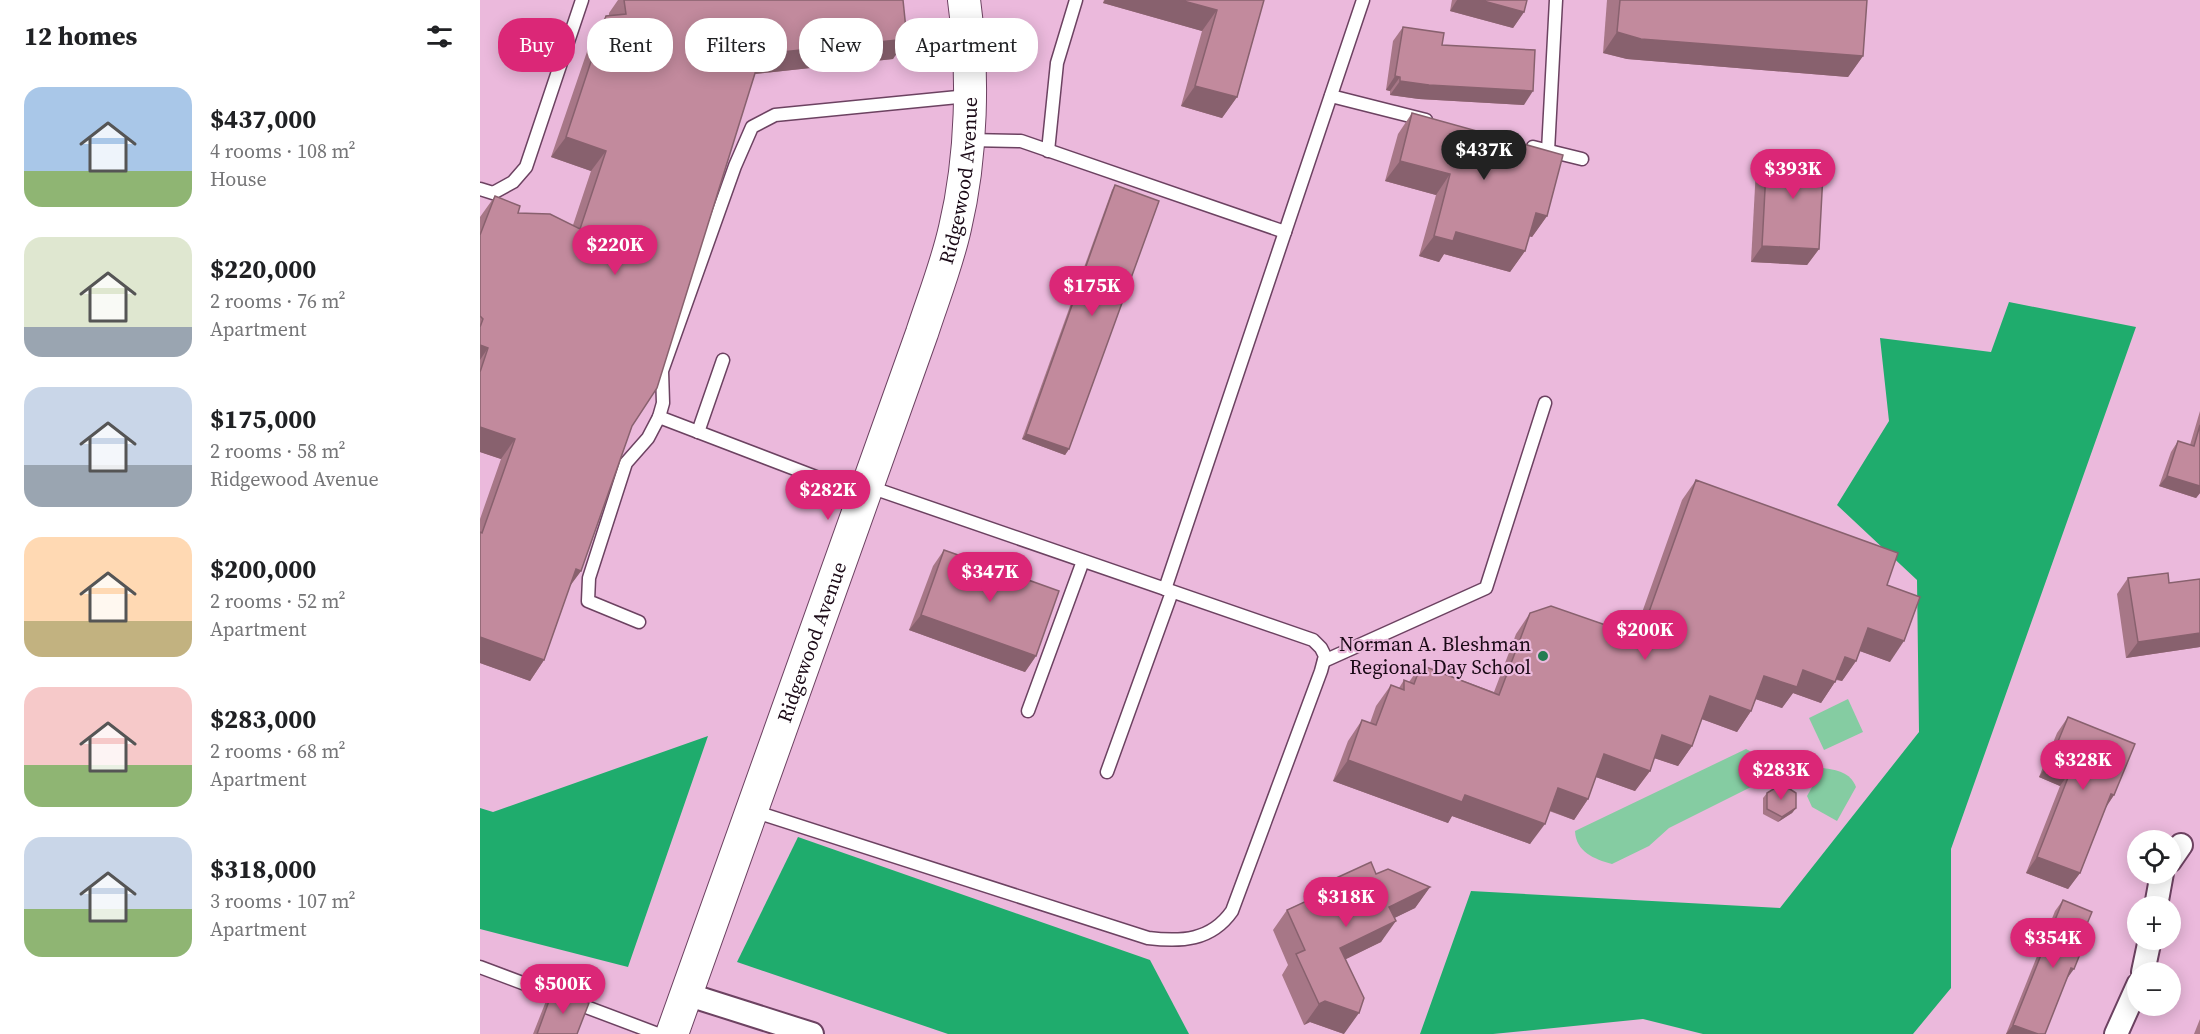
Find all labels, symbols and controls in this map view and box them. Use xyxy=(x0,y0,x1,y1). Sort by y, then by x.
text: 12 homes xyxy=(24,18,137,54)
chip: Buy xyxy=(498,18,575,72)
chip: Rent xyxy=(587,18,673,72)
chip: Filters xyxy=(685,18,787,72)
chip: New xyxy=(799,18,883,72)
chip: Apartment xyxy=(895,18,1038,72)
icon: filters xyxy=(423,20,456,53)
street label: Ridgewood Avenue xyxy=(932,97,984,268)
text: $437,000 xyxy=(210,101,316,137)
icon: home xyxy=(72,111,144,183)
pin: $437K xyxy=(1442,130,1526,181)
text: $437K xyxy=(1455,135,1513,163)
text: 4 rooms · 108 m² xyxy=(210,137,356,165)
pin: $393K xyxy=(1751,149,1835,200)
text: $393K xyxy=(1764,154,1822,182)
text: House xyxy=(210,165,267,193)
pin: $220K xyxy=(573,225,657,276)
text: $220K xyxy=(586,230,644,258)
text: $220,000 xyxy=(210,251,316,287)
icon: home xyxy=(72,261,144,333)
pin: $175K xyxy=(1050,266,1134,317)
text: $175K xyxy=(1063,271,1121,299)
text: 2 rooms · 76 m² xyxy=(210,287,346,315)
text: Apartment xyxy=(210,315,307,343)
text: $175,000 xyxy=(210,401,316,437)
icon: home xyxy=(72,411,144,483)
text: 2 rooms · 58 m² xyxy=(210,437,346,465)
text: Ridgewood Avenue xyxy=(210,465,379,493)
pin: $282K xyxy=(786,470,870,521)
text: $282K xyxy=(799,475,857,503)
text: $200,000 xyxy=(210,551,316,587)
pin: $347K xyxy=(948,552,1032,603)
text: $347K xyxy=(961,557,1019,585)
street label: Ridgewood Avenue xyxy=(770,558,853,726)
icon: home xyxy=(72,561,144,633)
text: 2 rooms · 52 m² xyxy=(210,587,346,615)
pin: $200K xyxy=(1603,610,1687,661)
text: Apartment xyxy=(210,615,307,643)
text: $200K xyxy=(1616,615,1674,643)
place label: Norman A. Bleshman Regional Day School xyxy=(1339,630,1531,681)
marker: Norman A. Bleshman Regional Day School xyxy=(1536,649,1550,663)
text: $283,000 xyxy=(210,701,316,737)
icon: home xyxy=(72,711,144,783)
text: 2 rooms · 68 m² xyxy=(210,737,346,765)
pin: $328K xyxy=(2041,740,2125,791)
text: $328K xyxy=(2054,745,2112,773)
pin: $283K xyxy=(1739,750,1823,801)
text: $283K xyxy=(1752,755,1810,783)
text: Apartment xyxy=(210,765,307,793)
map controls xyxy=(2127,830,2181,1016)
button: locate xyxy=(2127,830,2181,884)
text: $318,000 xyxy=(210,851,316,887)
icon: home xyxy=(72,861,144,933)
pin: $318K xyxy=(1304,877,1388,928)
text: $318K xyxy=(1317,882,1375,910)
text: 3 rooms · 107 m² xyxy=(210,887,356,915)
button: + xyxy=(2127,896,2181,950)
text: Apartment xyxy=(210,915,307,943)
pin: $354K xyxy=(2011,918,2095,969)
text: $354K xyxy=(2024,923,2082,951)
button: − xyxy=(2127,962,2181,1016)
pin: $500K xyxy=(521,964,605,1015)
text: $500K xyxy=(534,969,592,997)

